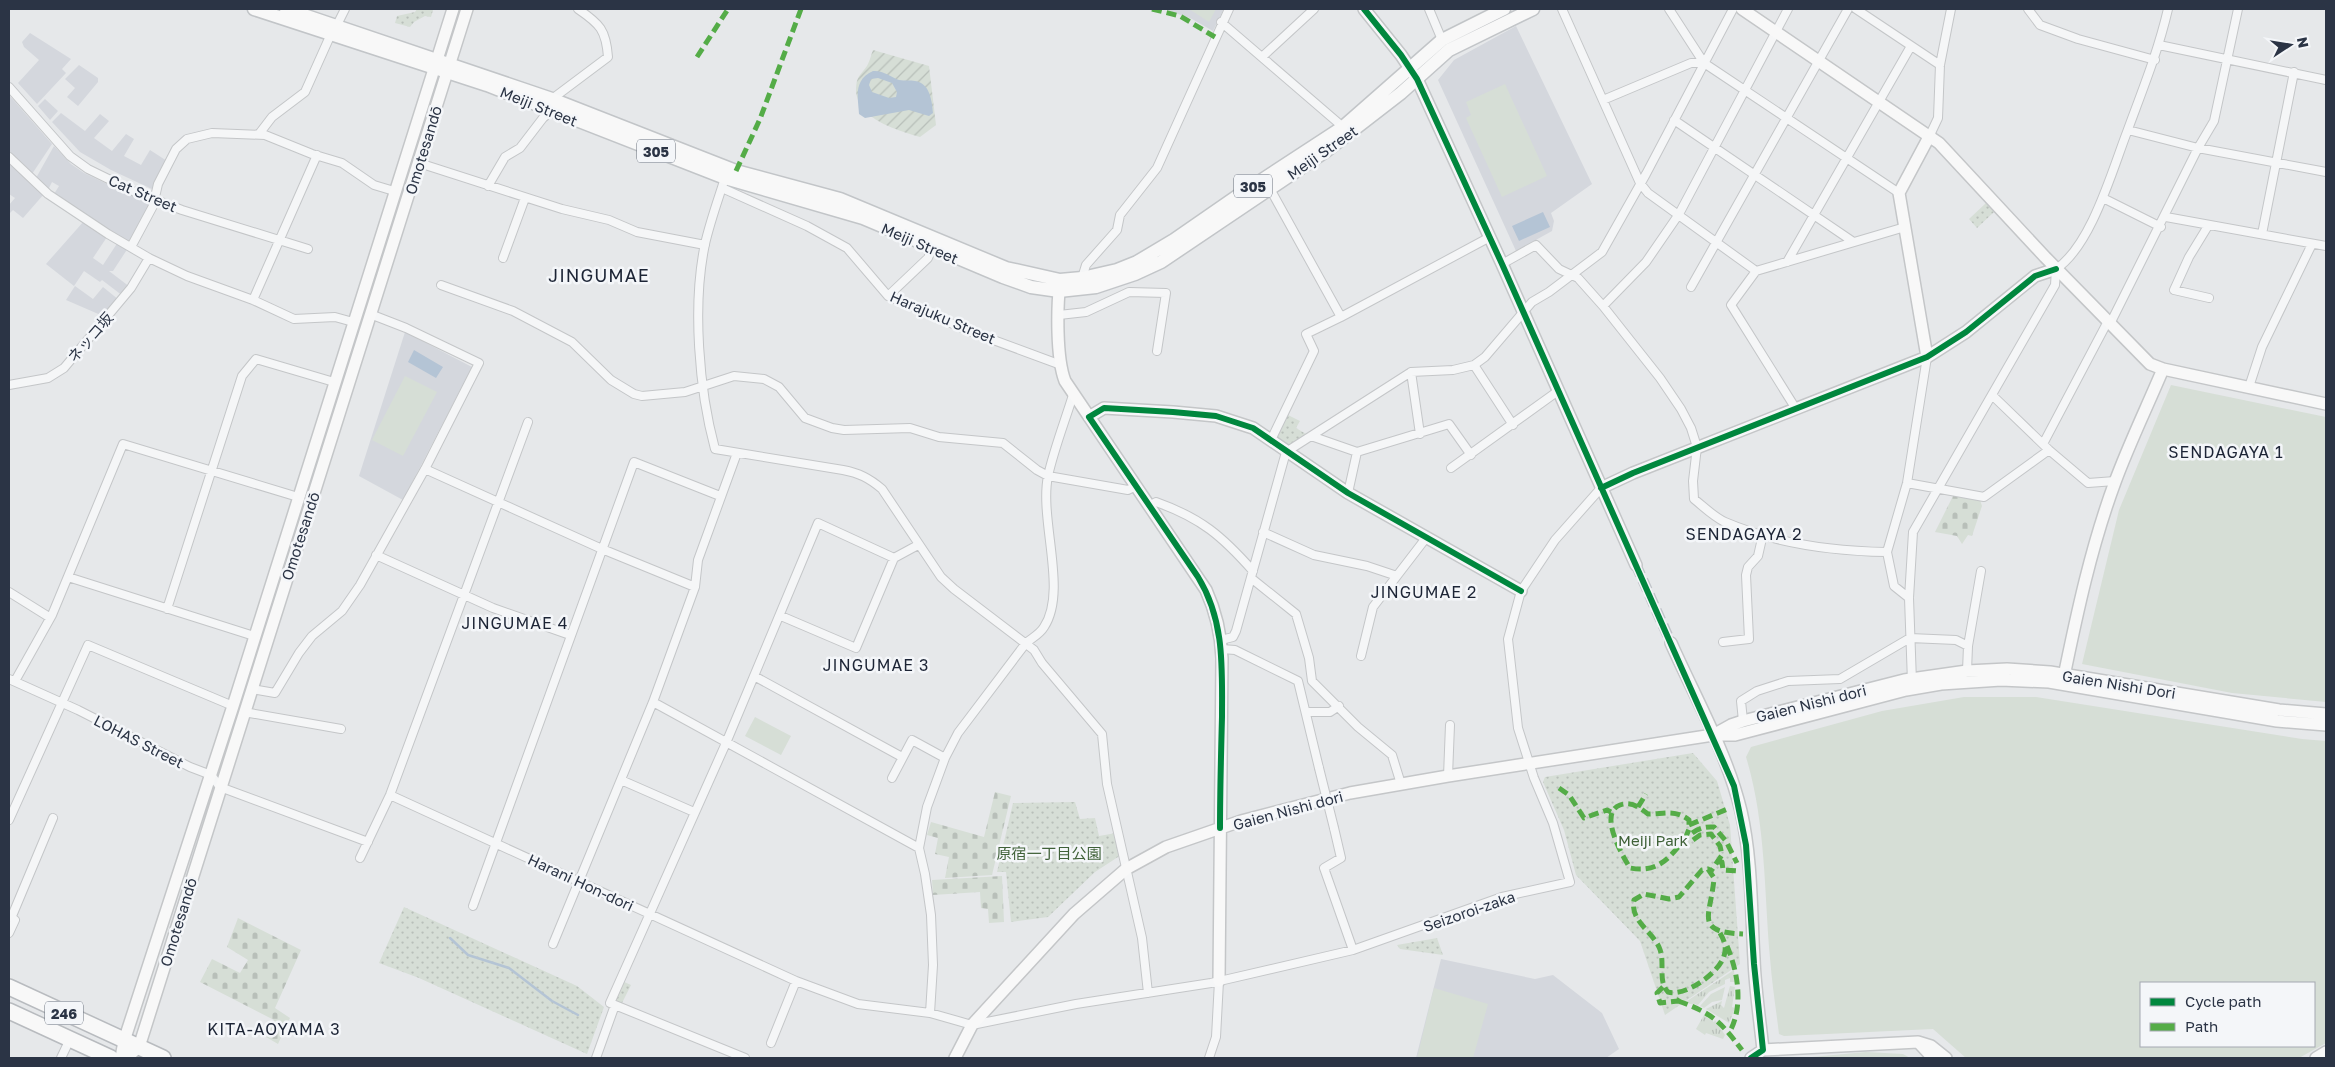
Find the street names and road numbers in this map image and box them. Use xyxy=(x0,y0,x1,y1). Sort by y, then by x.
street label: Meiji Street xyxy=(498,82,580,130)
street label: Omotesandō xyxy=(401,103,445,197)
street label: Meiji Street xyxy=(1283,121,1361,183)
road number: 305 xyxy=(637,140,675,162)
street label: Cat Street xyxy=(106,171,180,215)
road number: 305 xyxy=(1234,175,1272,198)
street label: Meiji Street xyxy=(879,219,961,267)
street label: Harajuku Street xyxy=(888,287,998,347)
street label: ネッコ坂 xyxy=(64,308,116,366)
street label: Omotesandō xyxy=(277,489,323,583)
street label: Gaien Nishi Dori xyxy=(2061,666,2177,702)
street label: Gaien Nishi dori xyxy=(1754,681,1868,725)
street label: LOHAS Street xyxy=(91,711,187,771)
street label: Gaien Nishi dori xyxy=(1231,787,1345,833)
street label: Harani Hon-dori xyxy=(525,850,637,914)
street label: Omotesandō xyxy=(156,875,200,969)
street label: Seizoroi-zaka xyxy=(1421,887,1517,935)
road number: 246 xyxy=(45,1001,83,1024)

